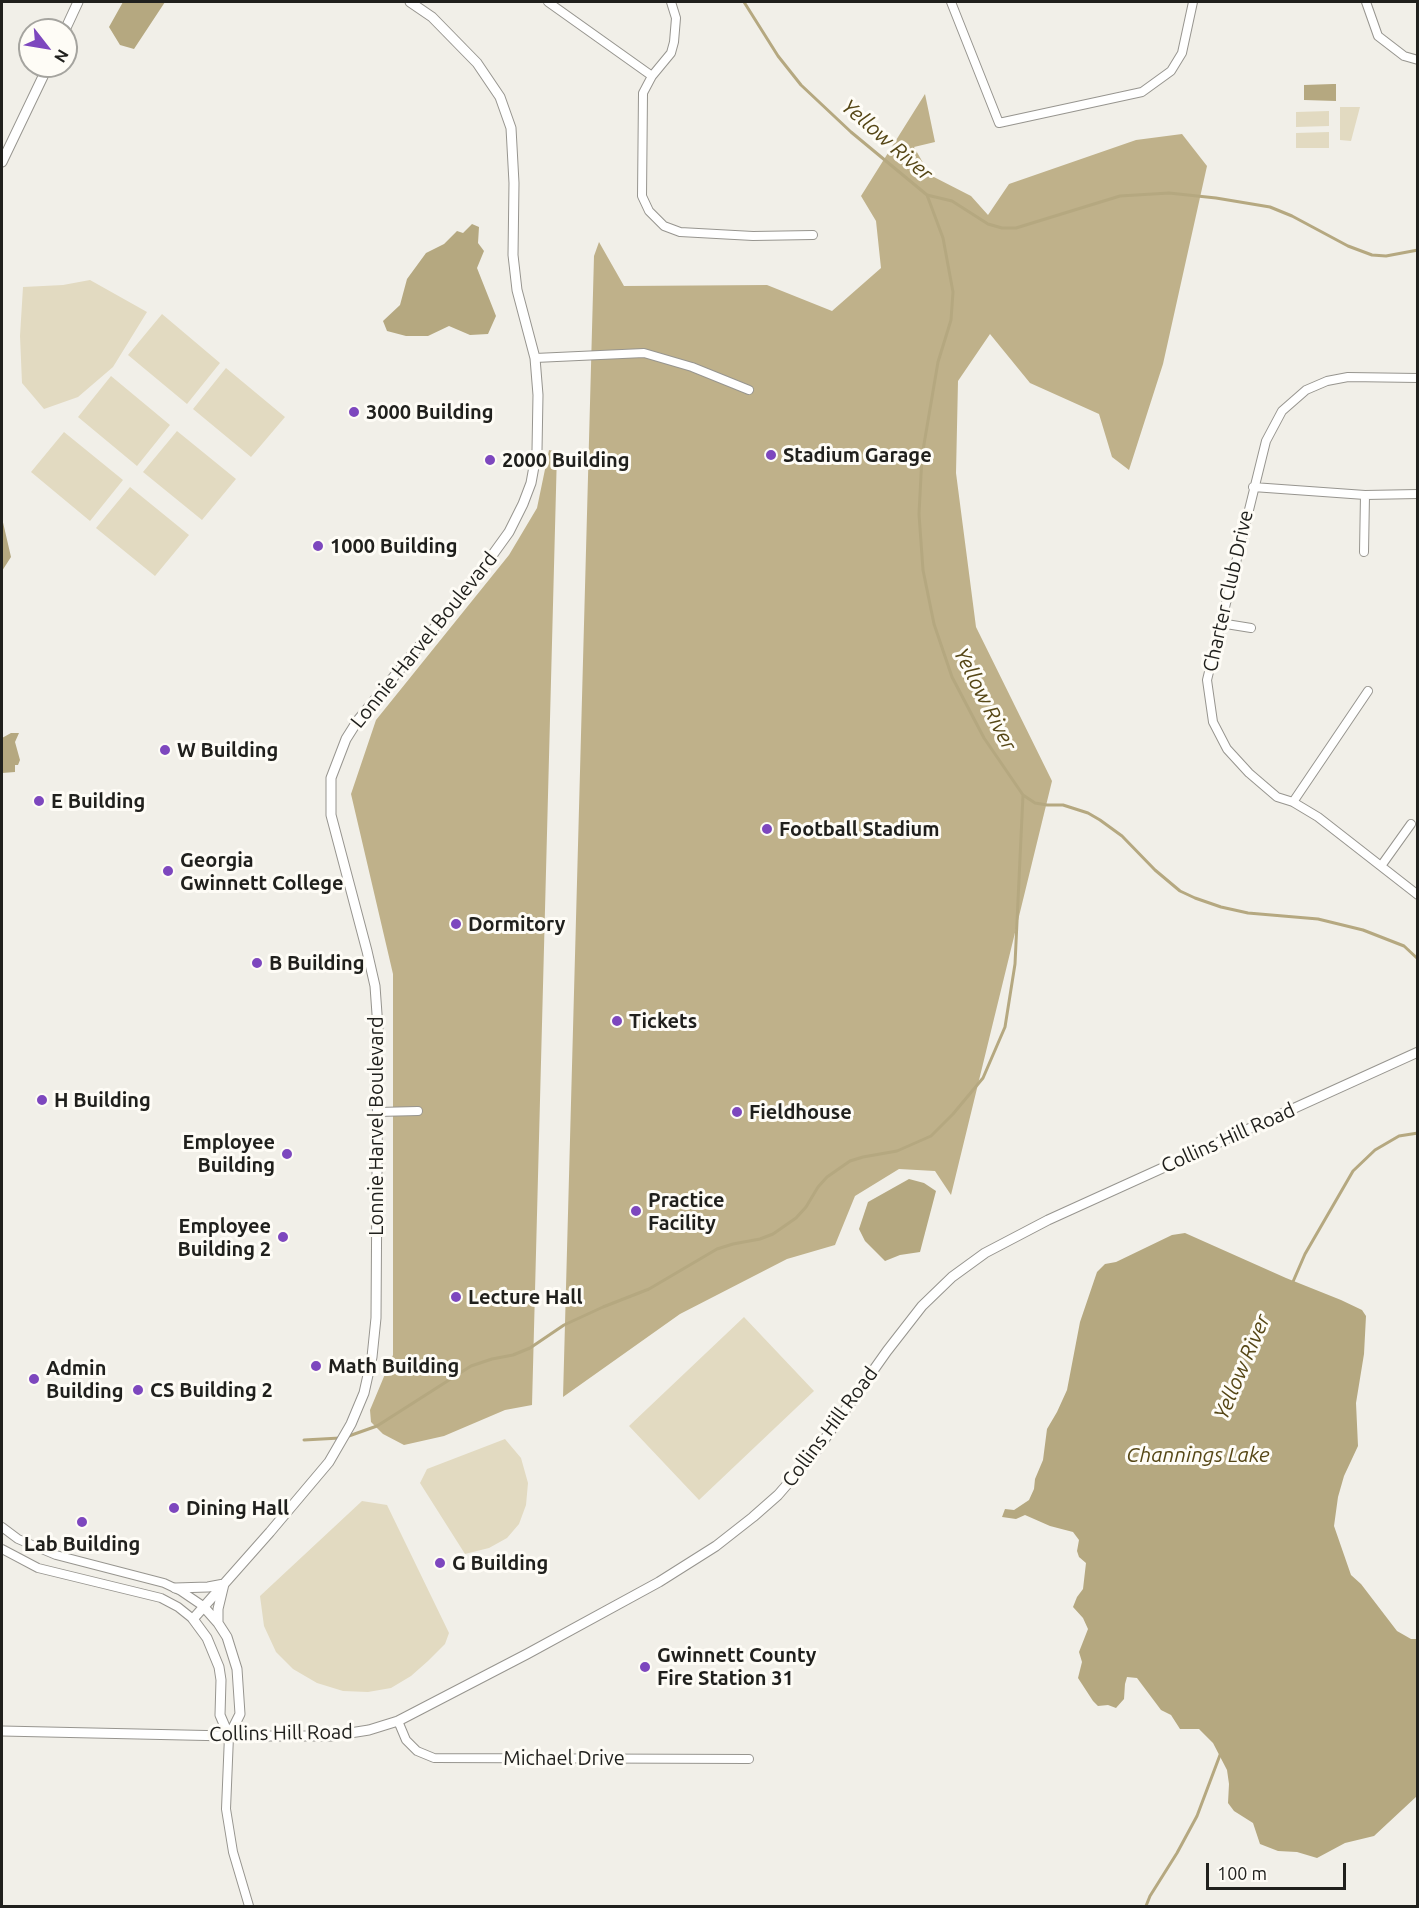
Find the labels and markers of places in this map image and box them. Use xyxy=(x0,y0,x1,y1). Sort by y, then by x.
place label: 3000 Building xyxy=(366,400,493,424)
marker: 3000 Building xyxy=(347,405,361,419)
place label: Stadium Garage xyxy=(783,443,932,467)
place label: 2000 Building xyxy=(502,448,629,472)
marker: Stadium Garage xyxy=(764,448,778,462)
marker: 2000 Building xyxy=(483,453,497,467)
place label: 1000 Building xyxy=(330,534,457,558)
marker: 1000 Building xyxy=(311,539,325,553)
place label: W Building xyxy=(177,738,278,762)
marker: W Building xyxy=(158,743,172,757)
place label: E Building xyxy=(51,789,145,813)
marker: E Building xyxy=(32,794,46,808)
place label: Football Stadium xyxy=(779,817,939,841)
marker: Football Stadium xyxy=(760,822,774,836)
place label: Georgia Gwinnett College xyxy=(180,848,344,895)
marker: Georgia Gwinnett College xyxy=(161,864,175,878)
place label: Dormitory xyxy=(468,912,565,936)
marker: Dormitory xyxy=(449,917,463,931)
place label: B Building xyxy=(269,951,365,975)
marker: B Building xyxy=(250,956,264,970)
place label: Tickets xyxy=(629,1009,697,1033)
marker: Tickets xyxy=(610,1014,624,1028)
place label: H Building xyxy=(54,1088,151,1112)
marker: H Building xyxy=(35,1093,49,1107)
place label: Fieldhouse xyxy=(749,1100,852,1124)
marker: Fieldhouse xyxy=(730,1105,744,1119)
place label: Employee Building xyxy=(183,1130,275,1177)
marker: Employee Building xyxy=(280,1147,294,1161)
place label: Practice Facility xyxy=(648,1188,725,1235)
marker: Practice Facility xyxy=(629,1204,643,1218)
place label: Employee Building 2 xyxy=(177,1214,271,1261)
marker: Employee Building 2 xyxy=(276,1230,290,1244)
place label: Lecture Hall xyxy=(468,1285,582,1309)
marker: Lecture Hall xyxy=(449,1290,463,1304)
place label: Math Building xyxy=(328,1354,459,1378)
place label: Admin Building xyxy=(46,1356,124,1403)
marker: Math Building xyxy=(309,1359,323,1373)
marker: Admin Building xyxy=(27,1372,41,1386)
place label: CS Building 2 xyxy=(150,1378,273,1402)
marker: CS Building 2 xyxy=(131,1383,145,1397)
place label: Dining Hall xyxy=(186,1496,289,1520)
marker: Dining Hall xyxy=(167,1501,181,1515)
marker: Lab Building xyxy=(75,1515,89,1529)
place label: Lab Building xyxy=(24,1532,140,1556)
place label: G Building xyxy=(452,1551,548,1575)
marker: G Building xyxy=(433,1556,447,1570)
place label: Gwinnett County Fire Station 31 xyxy=(657,1643,816,1690)
marker: Gwinnett County Fire Station 31 xyxy=(638,1660,652,1674)

